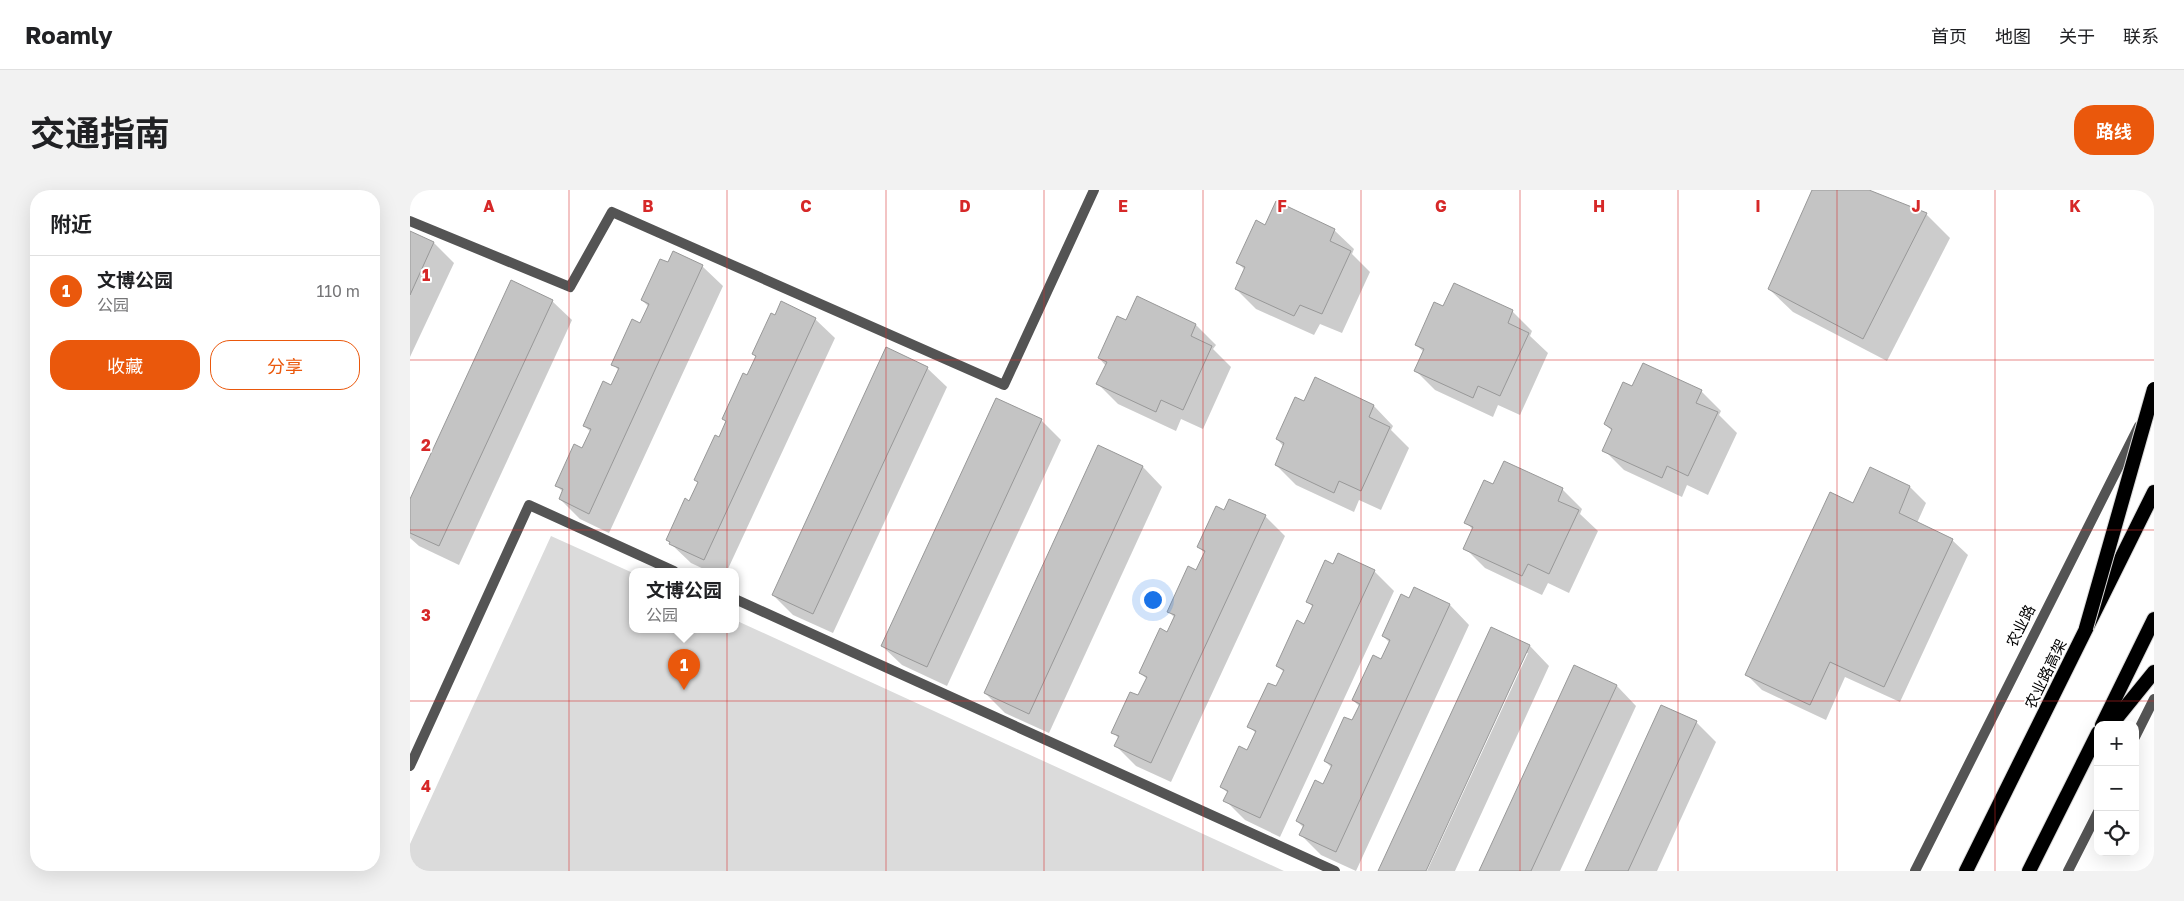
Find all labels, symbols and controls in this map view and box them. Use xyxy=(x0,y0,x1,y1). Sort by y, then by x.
text: Roamly xyxy=(25,20,113,49)
text: 首页 xyxy=(1931,25,1967,47)
text: 地图 xyxy=(1995,25,2031,47)
text: 关于 xyxy=(2059,25,2095,47)
text: 联系 xyxy=(2123,25,2159,47)
button: 路线 xyxy=(2074,105,2154,155)
text: 交通指南 xyxy=(30,112,170,154)
text: A xyxy=(483,196,495,216)
text: B xyxy=(642,196,654,216)
text: C xyxy=(800,196,812,216)
text: D xyxy=(959,196,971,216)
text: E xyxy=(1118,196,1128,216)
text: F xyxy=(1277,196,1287,216)
text: G xyxy=(1435,196,1447,216)
text: H xyxy=(1593,196,1605,216)
text: I xyxy=(1755,196,1761,216)
text: J xyxy=(1911,196,1921,216)
text: K xyxy=(2069,196,2081,216)
text: 附近 xyxy=(50,211,92,237)
text: 1 xyxy=(422,265,430,285)
text: 文博公园 xyxy=(97,268,173,291)
text: 1 xyxy=(62,281,70,301)
text: 110 m xyxy=(316,281,360,301)
text: 公园 xyxy=(97,295,129,315)
button: 收藏 xyxy=(50,340,200,390)
button: 分享 xyxy=(210,340,360,390)
text: 2 xyxy=(421,435,431,455)
popup xyxy=(629,568,739,633)
text: 文博公园 xyxy=(646,578,722,601)
your location xyxy=(1140,587,1166,613)
street label: 农业路 xyxy=(2002,601,2038,650)
text: 3 xyxy=(421,605,431,625)
text: 公园 xyxy=(646,605,678,625)
street label: 农业路高架 xyxy=(2021,636,2070,711)
pin: 1 xyxy=(668,649,700,690)
map controls xyxy=(2094,721,2139,856)
button: + xyxy=(2094,721,2139,766)
button: − xyxy=(2094,766,2139,811)
text: 4 xyxy=(421,776,431,796)
button: locate xyxy=(2094,811,2139,856)

